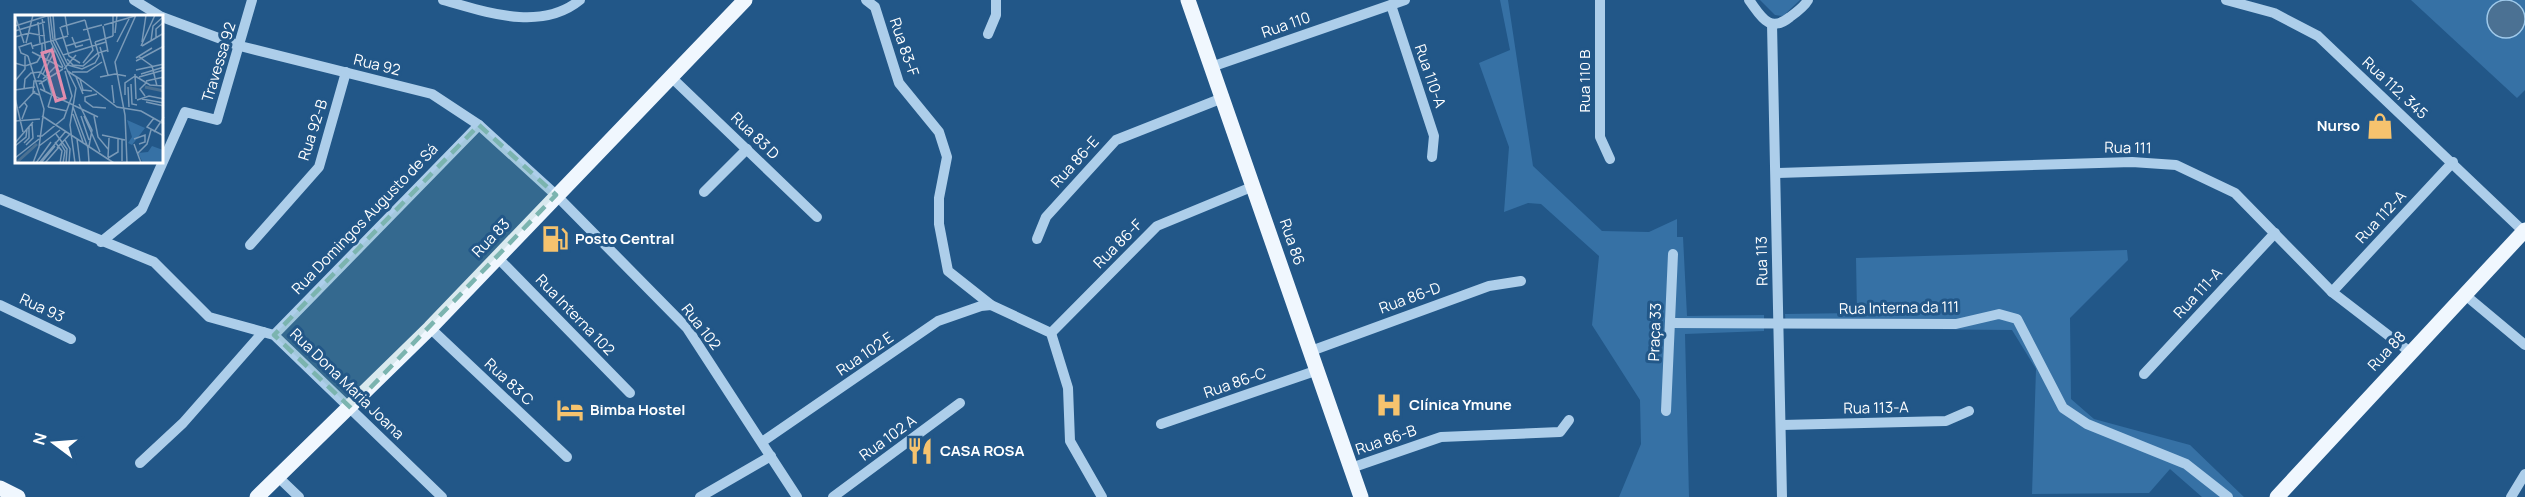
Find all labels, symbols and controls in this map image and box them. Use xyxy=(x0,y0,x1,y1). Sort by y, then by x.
street label: Rua 110 xyxy=(1259,6,1313,43)
inset map xyxy=(15,15,164,164)
street label: Rua 83-F xyxy=(885,15,924,79)
street label: Travessa 92 xyxy=(196,19,241,104)
street label: Rua 110-A xyxy=(1410,41,1451,111)
street label: Rua 92 xyxy=(352,49,403,80)
street label: Rua 110 B xyxy=(1574,50,1595,112)
street label: Rua 112, 345 xyxy=(2358,52,2433,124)
street label: Rua 92-B xyxy=(293,97,332,163)
street label: Rua 83 D xyxy=(727,107,784,164)
shop icon: Nurso xyxy=(2365,111,2395,141)
place label: Nurso xyxy=(2317,115,2360,136)
street label: Rua 86-E xyxy=(1046,131,1103,192)
street label: Rua 111 xyxy=(2104,137,2152,158)
street label: Rua Domingos Augusto de Sá xyxy=(287,139,442,299)
street label: Rua 112-A xyxy=(2351,185,2411,248)
street label: Rua 83 xyxy=(467,214,514,262)
street label: Rua 86-F xyxy=(1088,214,1147,273)
street label: Rua 86 xyxy=(1275,216,1310,268)
fuel station icon: Posto Central xyxy=(540,224,570,254)
place label: Posto Central xyxy=(575,228,674,249)
street label: Rua 113 xyxy=(1751,236,1772,286)
street label: Rua 111-A xyxy=(2169,262,2227,323)
street label: Rua Interna 102 xyxy=(531,269,620,360)
street label: Rua 86-D xyxy=(1376,277,1444,318)
street label: Rua 93 xyxy=(16,288,68,327)
street label: Rua Interna da 111 xyxy=(1839,296,1959,319)
street label: Rua 102 xyxy=(677,299,726,354)
street label: Praça 33 xyxy=(1643,302,1666,362)
street label: Rua Dona Maria Joana xyxy=(286,323,409,444)
street label: Rua 88 xyxy=(2363,326,2410,375)
street label: Rua 102 E xyxy=(832,327,897,380)
street label: Rua 83 C xyxy=(480,353,539,410)
street label: Rua 86-C xyxy=(1201,362,1269,403)
hospital icon: Clínica Ymune xyxy=(1374,390,1404,420)
place label: Clínica Ymune xyxy=(1409,394,1512,415)
hotel icon: Bimba Hostel xyxy=(555,395,585,425)
street label: Rua 113-A xyxy=(1843,396,1909,419)
place label: Bimba Hostel xyxy=(590,399,685,420)
street label: Rua 102 A xyxy=(855,409,921,465)
north arrow xyxy=(24,413,84,473)
street label: Rua 86-B xyxy=(1353,419,1419,460)
text: N xyxy=(27,430,52,447)
restaurant icon: CASA ROSA xyxy=(905,436,935,466)
place label: CASA ROSA xyxy=(940,440,1025,461)

